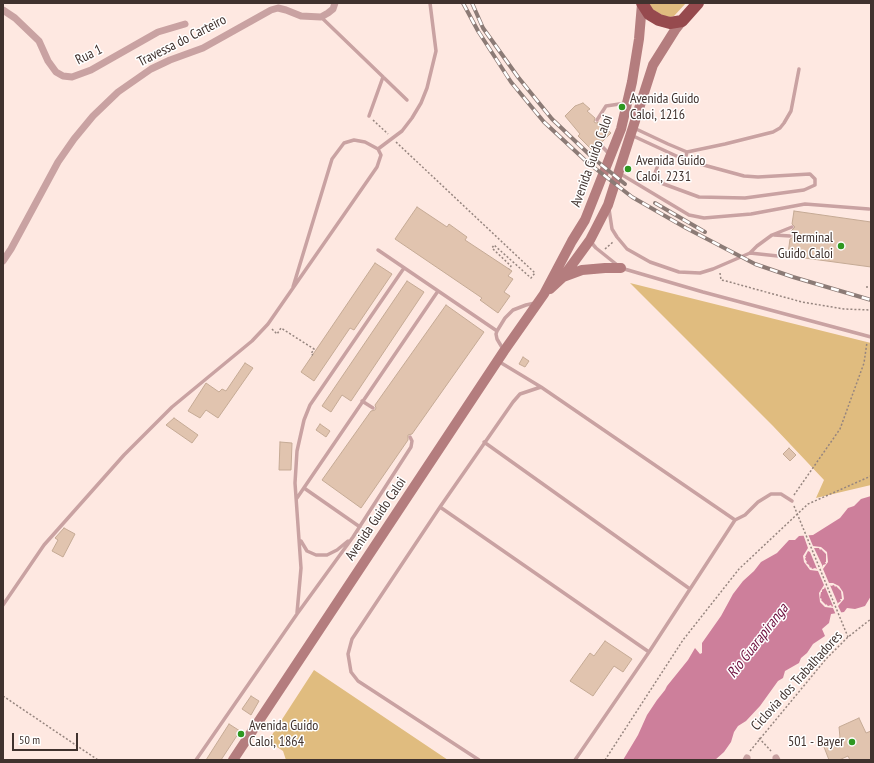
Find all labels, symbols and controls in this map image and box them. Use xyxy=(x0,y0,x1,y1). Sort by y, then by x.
street label: Travessa do Carteiro xyxy=(135,11,229,71)
street label: Rua 1 xyxy=(73,41,105,69)
place label: Avenida Guido Caloi, 1216 xyxy=(630,91,699,124)
marker: Avenida Guido Caloi, 1216 xyxy=(617,102,627,112)
street label: Avenida Guido Caloi xyxy=(568,113,616,209)
place label: Avenida Guido Caloi, 2231 xyxy=(636,153,705,186)
marker: Avenida Guido Caloi, 2231 xyxy=(623,164,633,174)
place label: Terminal Guido Caloi xyxy=(778,230,833,262)
marker: Terminal Guido Caloi xyxy=(836,241,846,251)
street label: Avenida Guido Caloi xyxy=(342,474,410,564)
water label: Rio Guarapiranga xyxy=(723,600,793,682)
street label: Ciclovia dos Trabalhadores xyxy=(748,628,846,734)
place label: Avenida Guido Caloi, 1864 xyxy=(249,718,318,750)
scale bar xyxy=(14,725,80,751)
marker: Avenida Guido Caloi, 1864 xyxy=(236,729,246,739)
text: 50 m xyxy=(19,732,40,747)
place label: 501 - Bayer xyxy=(788,734,844,750)
marker: 501 - Bayer xyxy=(847,737,857,747)

